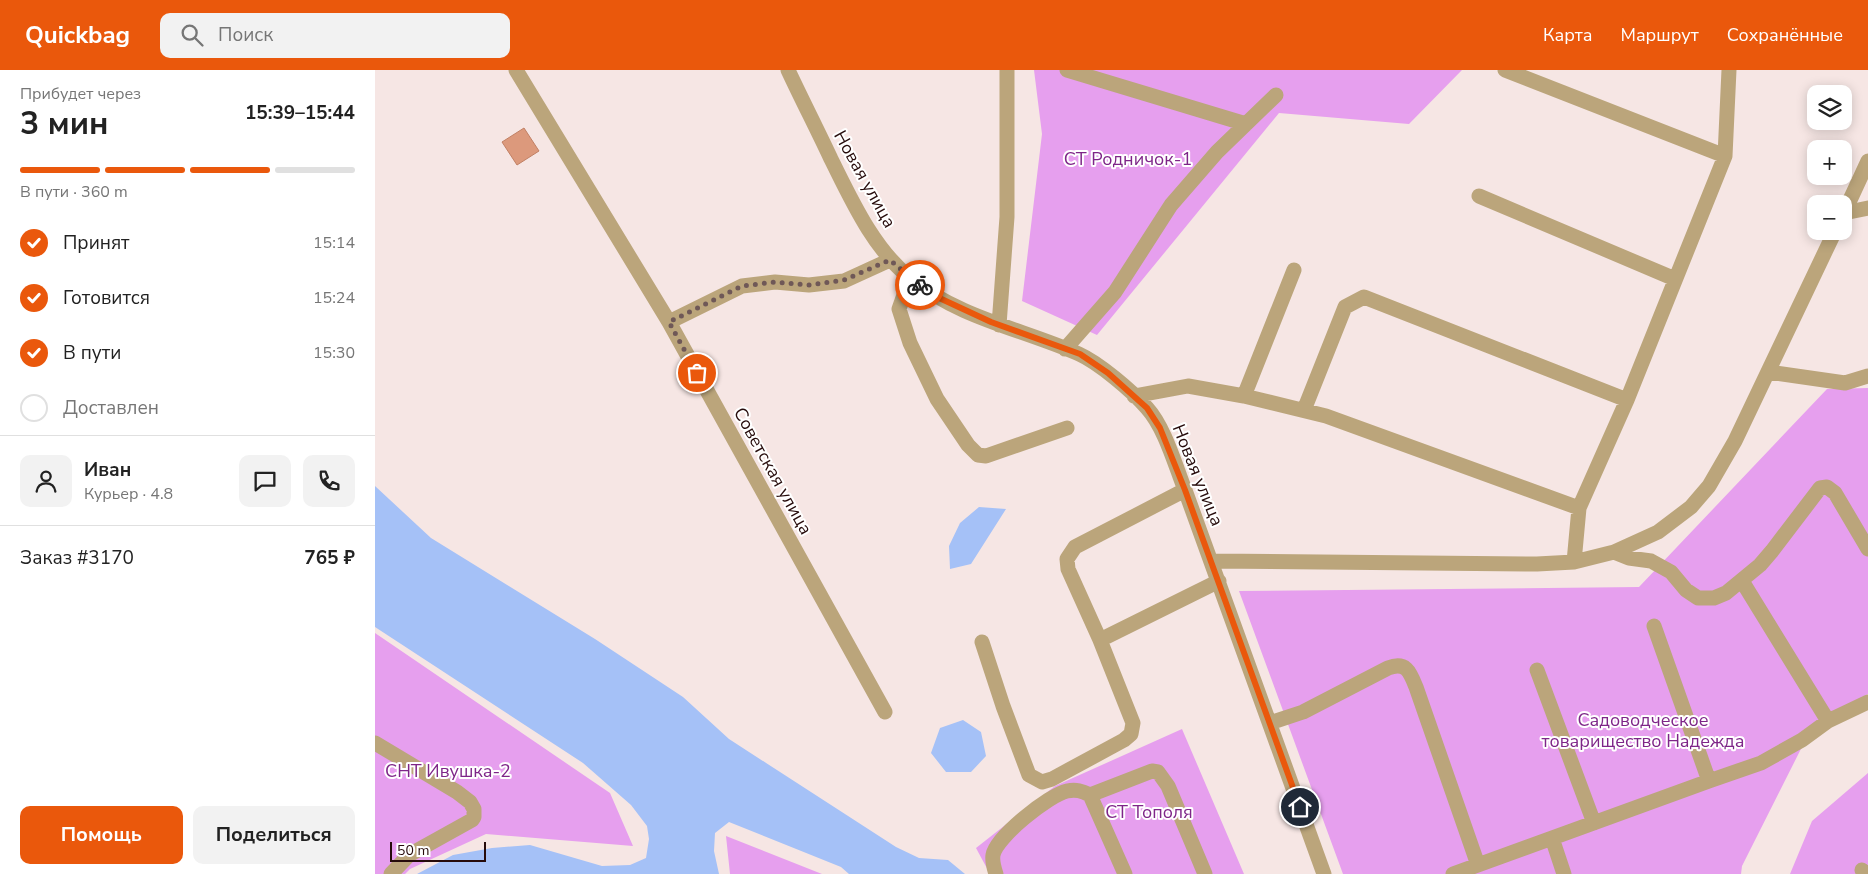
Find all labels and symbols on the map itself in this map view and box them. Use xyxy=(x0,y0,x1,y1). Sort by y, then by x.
street label: Новая улица xyxy=(828,126,902,232)
park label: СТ Родничок-1 xyxy=(1064,147,1192,171)
courier xyxy=(895,260,945,310)
pin xyxy=(676,352,718,394)
street label: Советская улица xyxy=(728,403,818,539)
street label: Новая улица xyxy=(1167,420,1229,530)
park label: Садоводческое товарищество Надежда xyxy=(1542,708,1744,753)
park label: СНТ Ивушка-2 xyxy=(385,759,511,783)
pin xyxy=(1279,786,1321,828)
park label: СТ Тополя xyxy=(1105,800,1193,824)
scale bar xyxy=(390,839,486,862)

